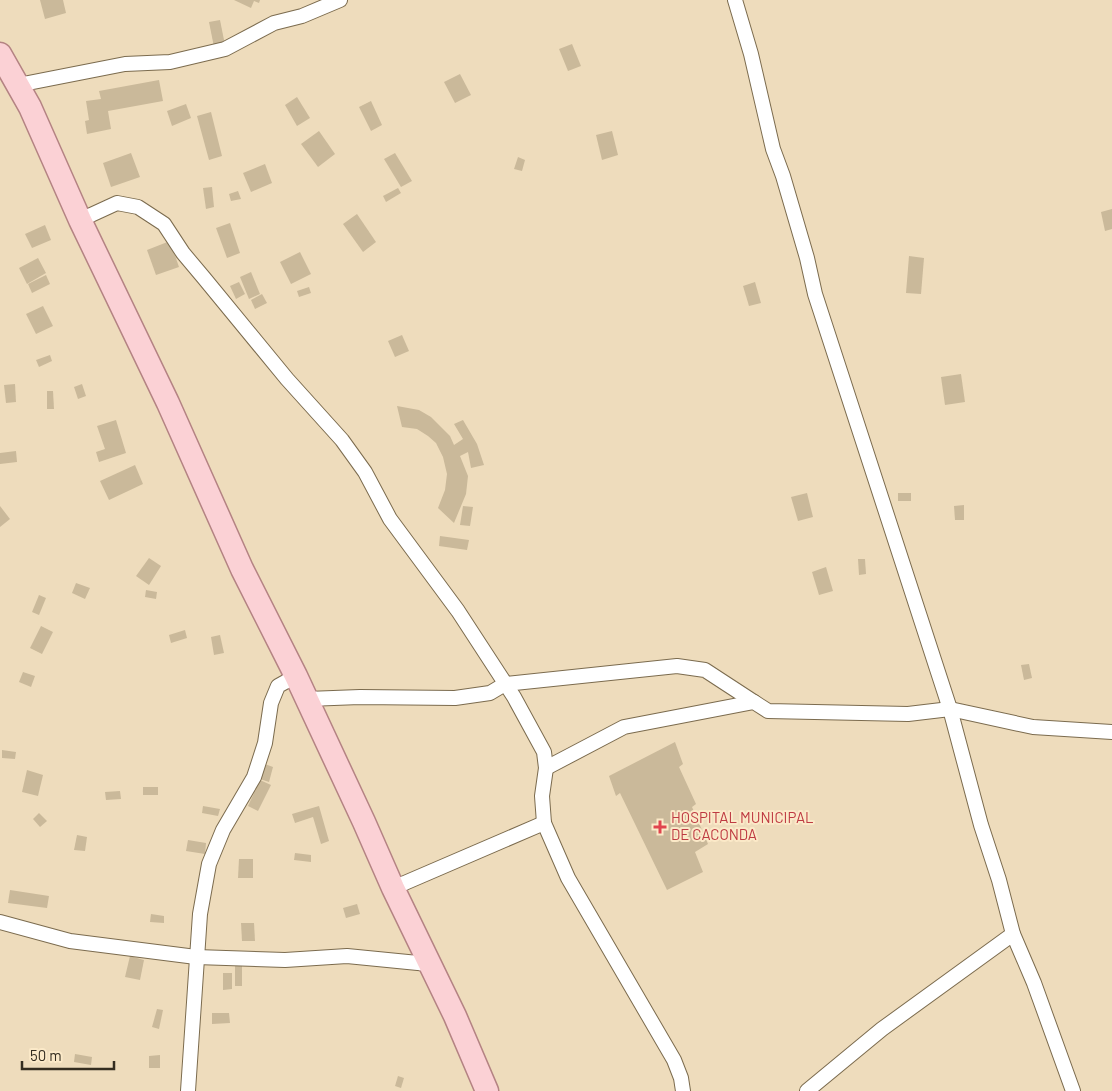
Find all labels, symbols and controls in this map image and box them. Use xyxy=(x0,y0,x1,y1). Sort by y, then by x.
place label: HOSPITAL MUNICIPAL DE CACONDA xyxy=(671,808,814,843)
marker: HOSPITAL MUNICIPAL DE CACONDA xyxy=(653,820,667,834)
scale bar xyxy=(22,1038,115,1070)
text: 50 m xyxy=(30,1046,62,1064)

